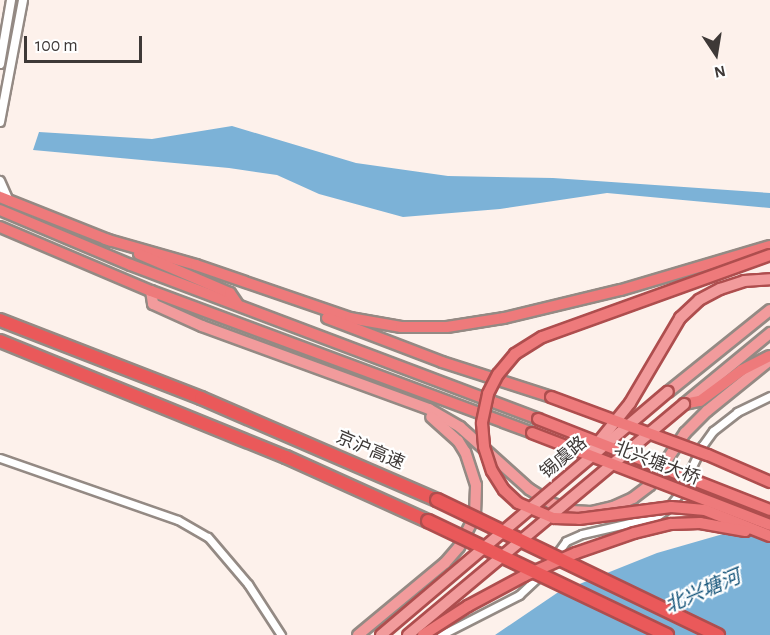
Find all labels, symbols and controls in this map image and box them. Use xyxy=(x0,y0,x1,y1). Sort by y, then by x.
scale bar xyxy=(27,24,146,62)
north arrow xyxy=(686,24,746,84)
text: 100 m xyxy=(35,37,78,55)
text: N xyxy=(713,63,727,81)
street label: 京沪高速 xyxy=(333,427,407,475)
street label: 锡虞路 xyxy=(536,432,592,484)
street label: 北兴塘大桥 xyxy=(611,438,703,490)
water label: 北兴塘河 xyxy=(661,565,745,619)

